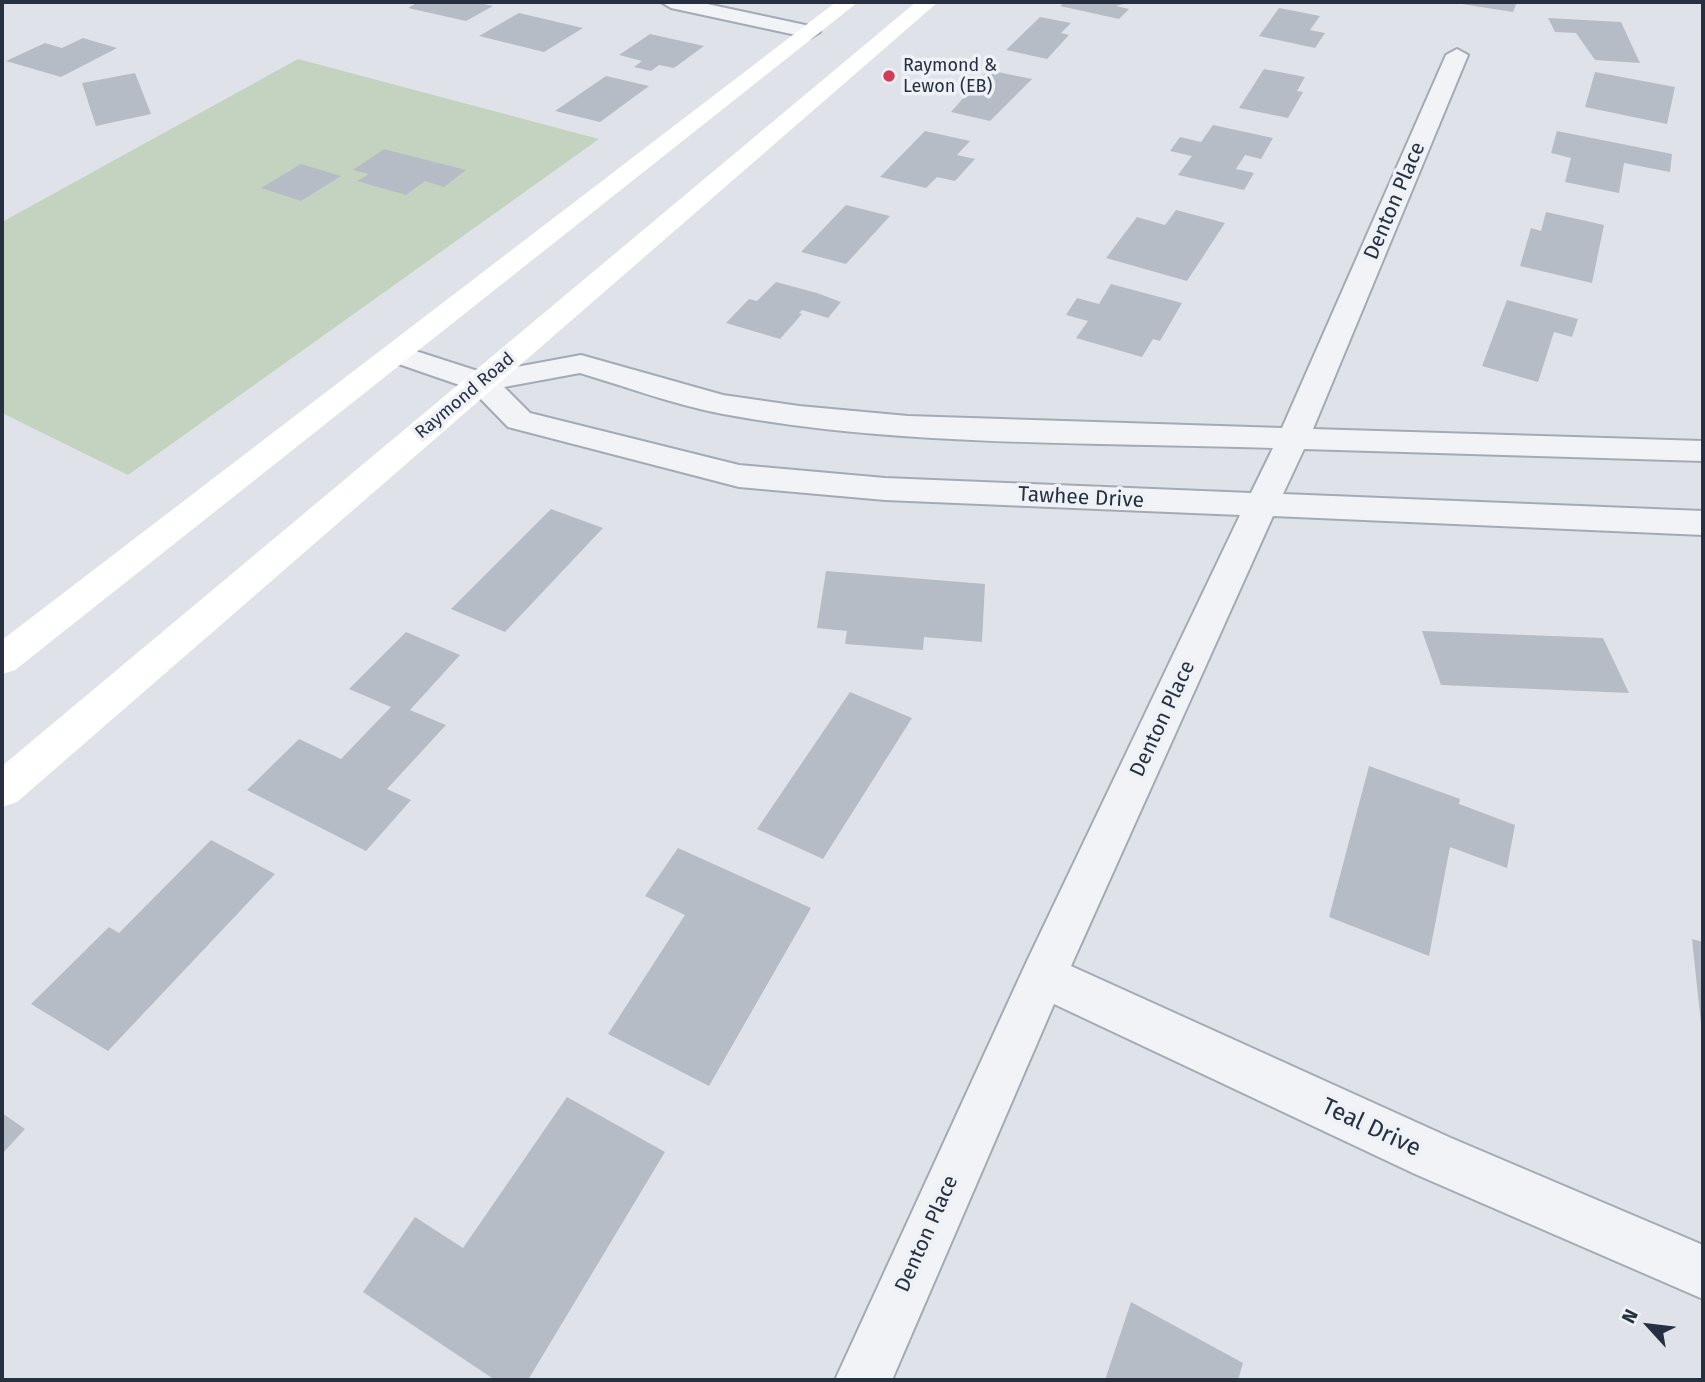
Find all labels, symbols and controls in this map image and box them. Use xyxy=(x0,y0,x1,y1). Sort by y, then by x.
place label: Raymond & Lewon (EB) xyxy=(903,55,997,98)
marker: Raymond & Lewon (EB) xyxy=(881,68,897,84)
street label: Denton Place xyxy=(1359,138,1431,264)
street label: Raymond Road xyxy=(411,348,519,444)
street label: Tawhee Drive xyxy=(1017,482,1145,514)
street label: Denton Place xyxy=(1125,657,1201,781)
street label: Teal Drive xyxy=(1317,1092,1425,1164)
street label: Denton Place xyxy=(890,1172,964,1296)
north arrow xyxy=(1614,1291,1684,1361)
text: N xyxy=(1617,1305,1643,1327)

